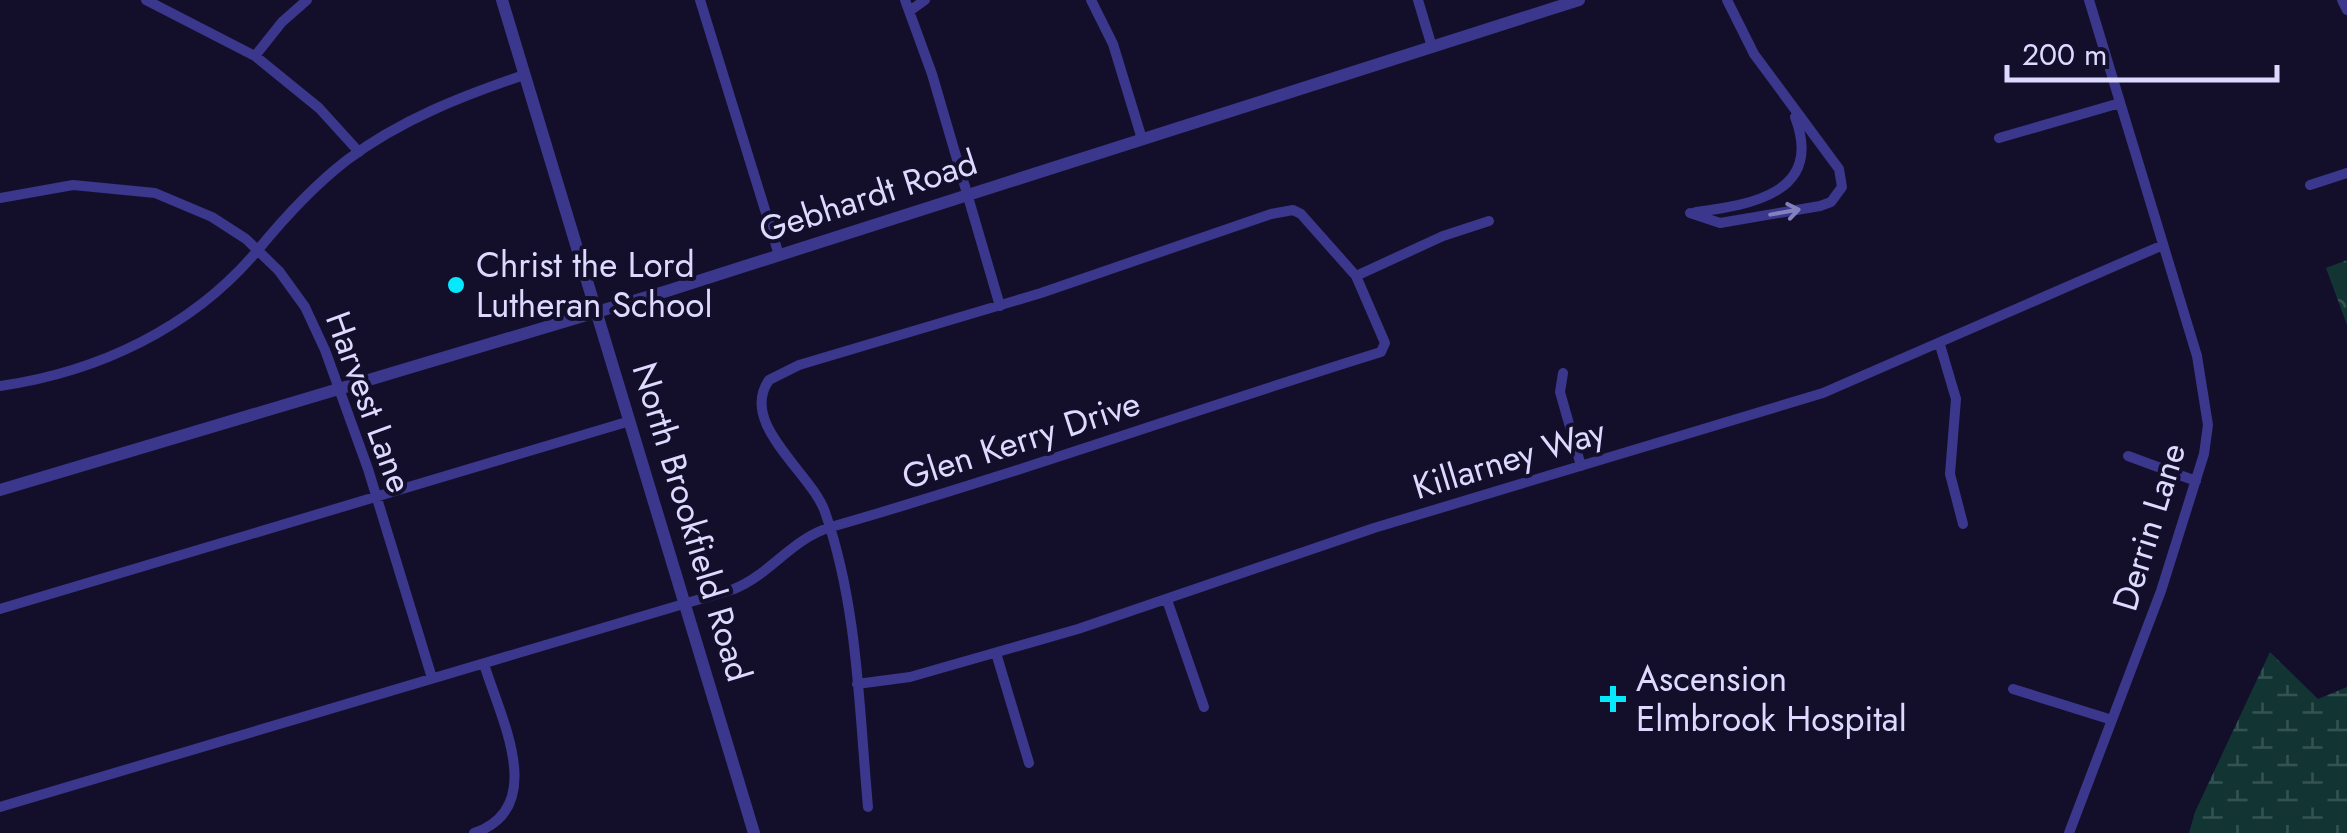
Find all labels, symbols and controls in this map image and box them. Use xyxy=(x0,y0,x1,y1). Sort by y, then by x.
scale bar xyxy=(2007,20,2277,82)
text: 200 m xyxy=(2022,33,2107,76)
street label: Gebhardt Road xyxy=(752,137,984,255)
one-way arrow xyxy=(1768,202,1801,221)
place label: Christ the Lord Lutheran School xyxy=(476,240,713,330)
marker: Christ the Lord Lutheran School xyxy=(445,274,467,296)
street label: Harvest Lane xyxy=(313,304,425,500)
street label: North Brookfield Road xyxy=(620,356,764,688)
street label: Glen Kerry Drive xyxy=(896,378,1146,502)
street label: Killarney Way xyxy=(1407,406,1612,512)
street label: Derrin Lane xyxy=(2100,437,2198,617)
place label: Ascension Elmbrook Hospital xyxy=(1636,654,1907,744)
marker: Ascension Elmbrook Hospital xyxy=(1600,686,1626,712)

